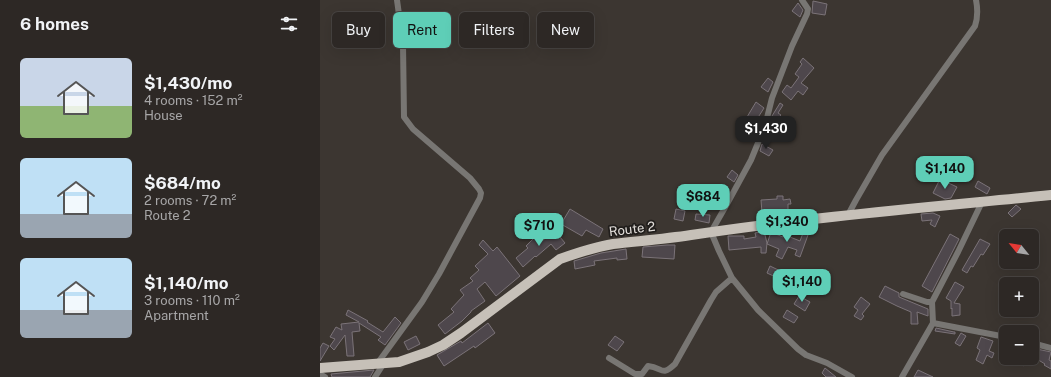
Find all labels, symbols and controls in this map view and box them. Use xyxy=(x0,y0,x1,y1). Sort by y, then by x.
chip: Buy xyxy=(332,12,385,48)
chip: Rent xyxy=(393,12,451,48)
chip: Filters xyxy=(459,12,529,48)
chip: New xyxy=(537,12,594,48)
icon: filters xyxy=(278,13,300,35)
text: 6 homes xyxy=(20,14,89,34)
text: $1,430/mo xyxy=(144,73,232,93)
icon: home xyxy=(52,74,100,122)
text: 4 rooms · 152 m² xyxy=(144,93,242,108)
text: House xyxy=(144,108,183,123)
pin: $1,430 xyxy=(733,116,799,150)
text: $1,430 xyxy=(744,121,788,136)
pin: $1,140 xyxy=(912,156,978,190)
text: $1,140 xyxy=(925,161,965,176)
text: $684/mo xyxy=(144,173,221,193)
icon: home xyxy=(52,174,100,222)
pin: $684 xyxy=(679,184,727,218)
text: $684 xyxy=(686,189,720,204)
text: 2 rooms · 72 m² xyxy=(144,193,236,208)
text: Route 2 xyxy=(144,208,191,223)
pin: $1,340 xyxy=(754,209,820,243)
pin: $710 xyxy=(515,213,563,247)
text: $1,340 xyxy=(765,214,809,229)
text: $710 xyxy=(523,218,555,233)
street label: Route 2 xyxy=(608,219,656,239)
north arrow xyxy=(999,229,1039,269)
map controls xyxy=(999,229,1039,365)
pin: $1,140 xyxy=(769,269,835,303)
text: $1,140/mo xyxy=(144,273,228,293)
icon: home xyxy=(52,274,100,322)
text: $1,140 xyxy=(782,274,822,289)
button: + xyxy=(999,277,1039,317)
text: 3 rooms · 110 m² xyxy=(144,293,240,308)
text: Apartment xyxy=(144,308,209,323)
button: − xyxy=(999,325,1039,365)

